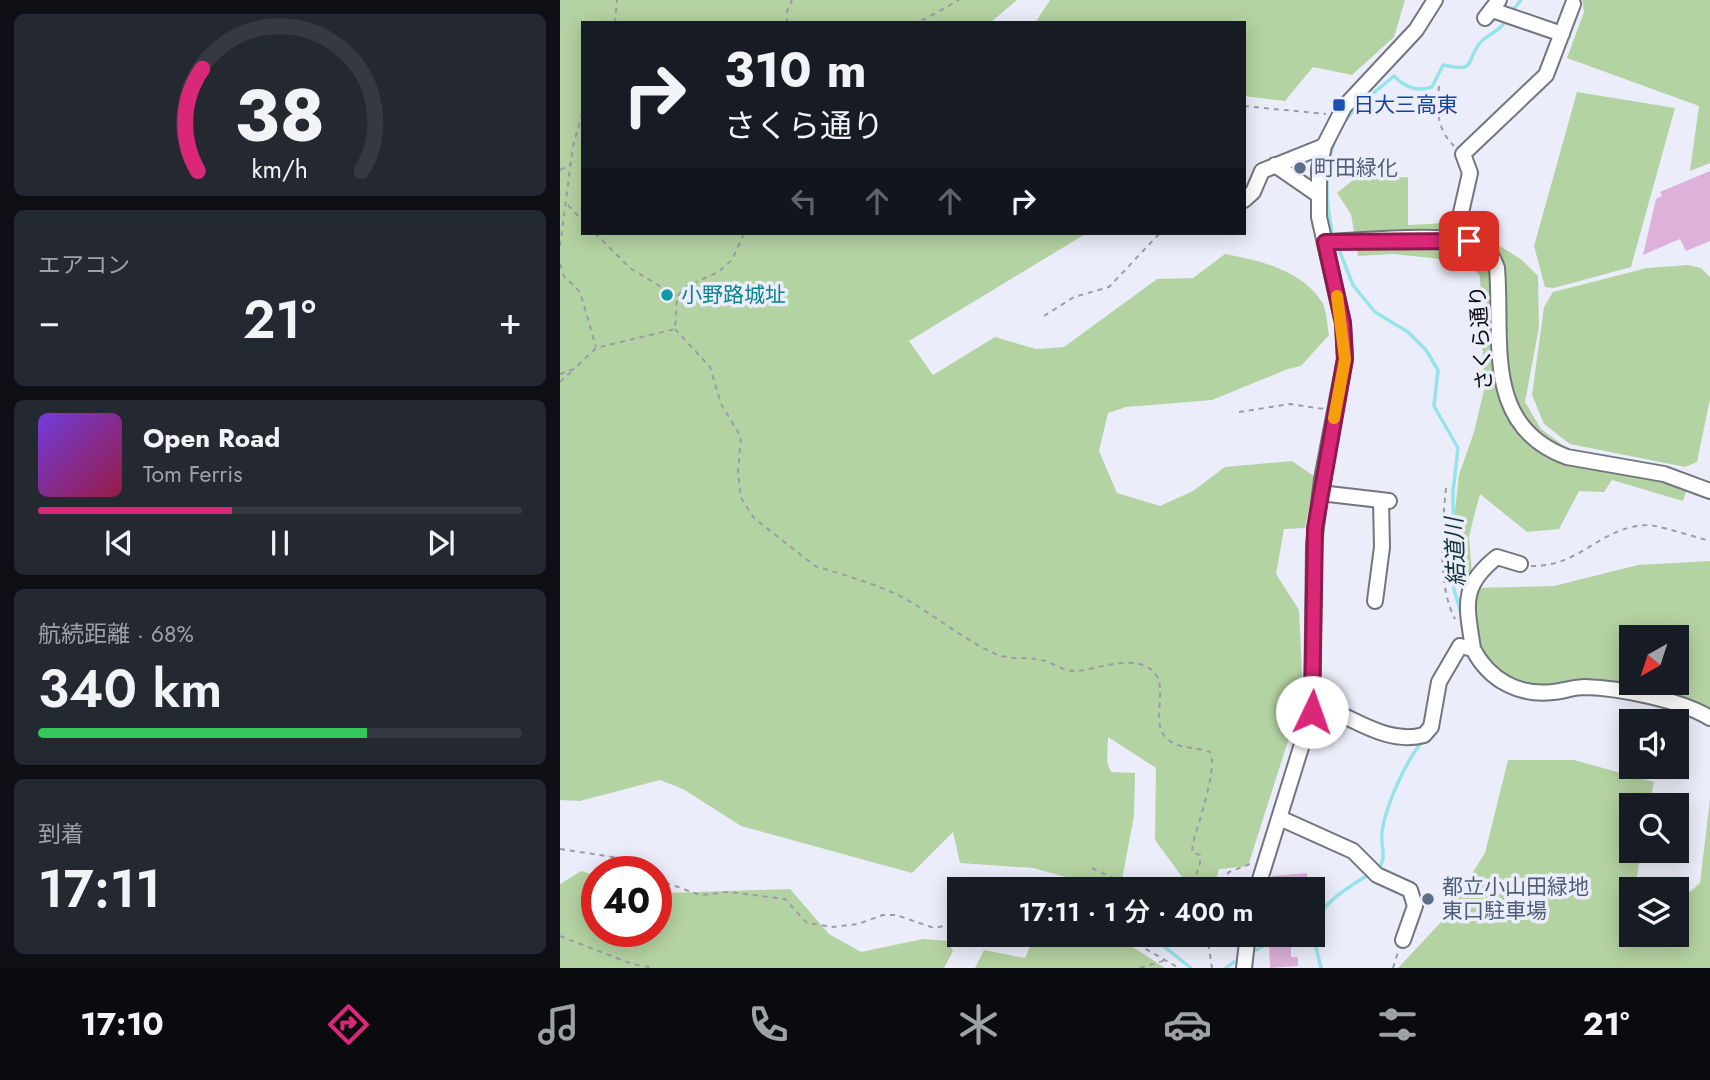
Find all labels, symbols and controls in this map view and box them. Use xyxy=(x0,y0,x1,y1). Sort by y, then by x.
text: 310 m xyxy=(724,35,867,105)
icon: right xyxy=(609,49,700,140)
text: 38 xyxy=(235,63,325,168)
place label: 日大三高東 xyxy=(1353,90,1458,120)
marker: 日大三高東 xyxy=(1331,97,1347,113)
text: さくら通り xyxy=(724,103,884,149)
text: km/h xyxy=(252,151,308,187)
place label: 町田緑化 xyxy=(1314,153,1398,183)
marker: 町田緑化 xyxy=(1292,160,1308,176)
icon: left xyxy=(785,182,823,220)
icon: ahead xyxy=(858,182,896,220)
icon: ahead xyxy=(931,182,969,220)
icon: right xyxy=(1004,182,1042,220)
pin xyxy=(1439,211,1499,271)
icon: arrive xyxy=(1450,222,1488,260)
text: エアコン xyxy=(38,248,130,282)
place label: 小野路城址 xyxy=(681,280,786,310)
text: 21° xyxy=(243,282,316,358)
street label: さくら通り xyxy=(1462,285,1500,391)
marker: 小野路城址 xyxy=(659,287,675,303)
text: − xyxy=(38,293,60,348)
text: + xyxy=(499,293,522,348)
text: Open Road xyxy=(143,419,280,457)
text: Tom Ferris xyxy=(143,457,242,491)
water label: 結道川 xyxy=(1437,514,1473,587)
icon: previous xyxy=(100,524,138,562)
icon: pause xyxy=(261,524,299,562)
icon: next xyxy=(422,524,460,562)
text: 航続距離 · 68% xyxy=(38,617,194,651)
north arrow xyxy=(1619,625,1689,695)
map controls xyxy=(1619,625,1689,947)
text: 340 km xyxy=(38,651,222,727)
position arrow xyxy=(1275,675,1349,749)
button: sound xyxy=(1619,709,1689,779)
button: search xyxy=(1619,793,1689,863)
text: 到着 xyxy=(38,817,84,851)
text: 17:11 xyxy=(38,851,161,927)
speed limit sign: 40 xyxy=(581,856,672,947)
place label: 都立小山田緑地 東口駐車場 xyxy=(1442,872,1589,926)
button: layers xyxy=(1619,877,1689,947)
marker: 都立小山田緑地 東口駐車場 xyxy=(1420,891,1436,907)
text: 17:11 · 1 分 · 400 m xyxy=(1018,893,1254,931)
icon: directions xyxy=(324,1000,373,1049)
icon: music xyxy=(534,1000,583,1049)
icon: phone xyxy=(744,1000,793,1049)
icon: climate xyxy=(954,1000,1003,1049)
icon: car xyxy=(1163,1000,1212,1049)
icon: filters xyxy=(1373,1000,1422,1049)
text: 17:10 xyxy=(80,1001,164,1047)
text: 21° xyxy=(1583,1001,1630,1047)

